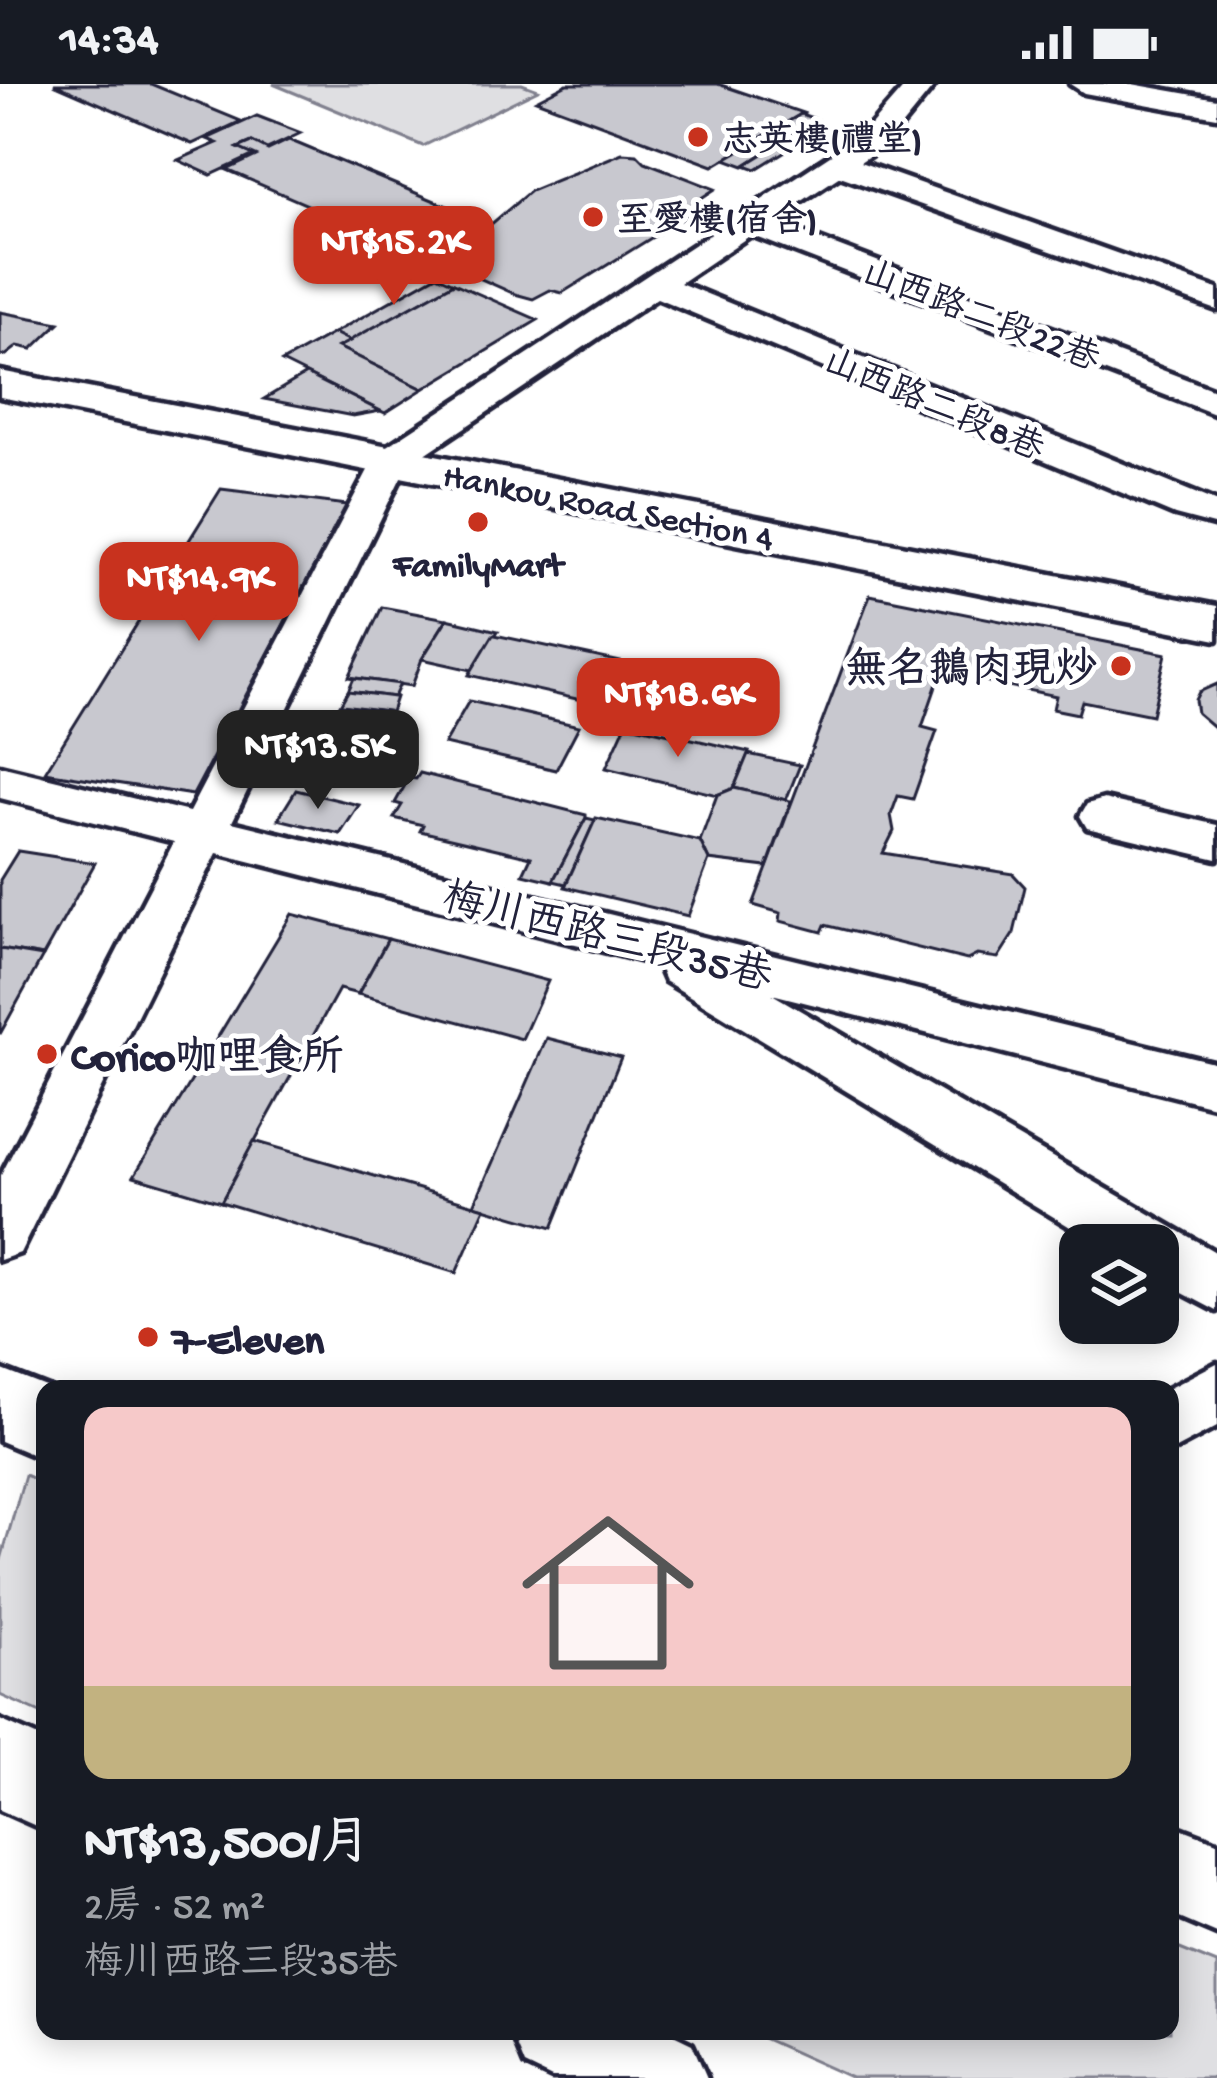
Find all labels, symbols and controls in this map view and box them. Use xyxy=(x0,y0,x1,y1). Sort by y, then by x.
text: 14:34 xyxy=(60,16,158,69)
place label: 志英樓(禮堂) xyxy=(722,120,922,165)
marker: 志英樓(禮堂) xyxy=(685,124,711,150)
place label: 至愛樓(宿舍) xyxy=(617,199,817,245)
marker: 至愛樓(宿舍) xyxy=(580,204,606,230)
pin: NT$15.2K xyxy=(270,206,518,308)
text: NT$15.2K xyxy=(320,222,468,268)
street label: 山西路二段22巷 xyxy=(855,252,1105,384)
street label: 山西路二段8巷 xyxy=(816,340,1050,474)
street label: Hankou Road Section 4 xyxy=(439,457,777,564)
marker: FamilyMart xyxy=(465,509,491,535)
pin: NT$14.9K xyxy=(75,542,323,644)
place label: FamilyMart xyxy=(392,547,566,590)
text: NT$14.9K xyxy=(126,558,272,604)
place label: 無名鵝肉現炒 xyxy=(845,646,1097,698)
marker: 無名鵝肉現炒 xyxy=(1108,653,1134,679)
pin: NT$18.6K xyxy=(554,658,802,760)
text: NT$18.6K xyxy=(604,674,752,720)
pin: NT$13.5K xyxy=(194,710,442,812)
text: NT$13.5K xyxy=(244,726,392,772)
street label: 梅川西路三段35巷 xyxy=(436,874,777,1006)
place label: Corico咖哩食所 xyxy=(71,1034,344,1086)
marker: Corico咖哩食所 xyxy=(34,1041,60,1067)
map controls xyxy=(1059,1224,1179,1344)
button: layers xyxy=(1059,1224,1179,1344)
place label: 7-Eleven xyxy=(170,1320,325,1369)
marker: 7-Eleven xyxy=(135,1324,161,1350)
icon: home xyxy=(500,1485,716,1701)
text: NT$13,500/月 xyxy=(84,1817,371,1877)
text: 2房 · 52 m² xyxy=(84,1887,265,1933)
text: 梅川西路三段35巷 xyxy=(84,1943,398,1989)

